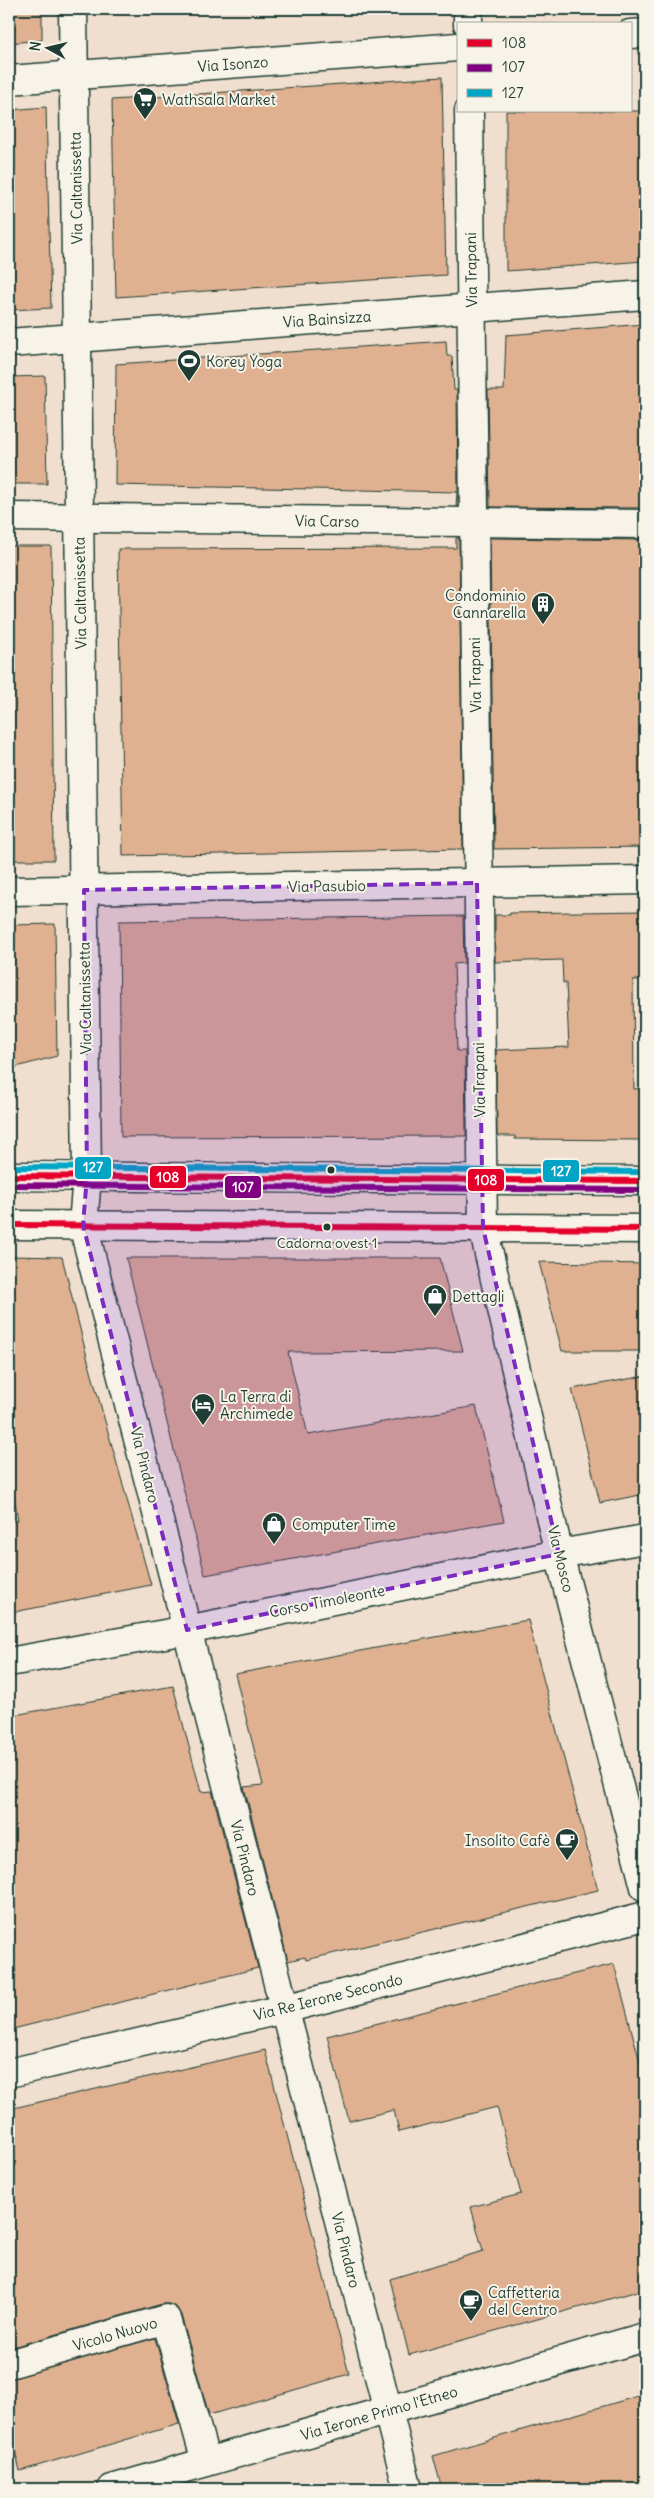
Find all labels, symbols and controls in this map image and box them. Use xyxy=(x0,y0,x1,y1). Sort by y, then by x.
north arrow xyxy=(22,22,72,72)
legend xyxy=(457,22,632,112)
text: 108 xyxy=(502,33,526,52)
text: N xyxy=(26,40,45,52)
street label: Via Isonzo xyxy=(197,52,269,76)
text: 107 xyxy=(502,57,525,76)
text: 127 xyxy=(502,83,524,102)
supermarket icon: Wathsala Market xyxy=(132,86,158,120)
place label: Wathsala Market xyxy=(162,90,276,109)
street label: Via Caltanissetta xyxy=(66,131,86,244)
street label: Via Trapani xyxy=(461,232,481,308)
street label: Via Bainsizza xyxy=(282,306,372,332)
sports icon: Korey Yoga xyxy=(176,348,202,382)
place label: Korey Yoga xyxy=(206,352,282,371)
street label: Via Carso xyxy=(295,511,359,531)
street label: Via Caltanissetta xyxy=(70,536,90,649)
place label: Condominio Cannarella xyxy=(445,586,526,622)
building icon: Condominio Cannarella xyxy=(530,591,556,625)
street label: Via Trapani xyxy=(465,637,485,713)
street label: Via Pasubio xyxy=(288,876,366,896)
street label: Via Caltanissetta xyxy=(75,941,95,1054)
street label: Via Trapani xyxy=(469,1042,489,1118)
line badge: 127 xyxy=(74,1156,112,1180)
text: 127 xyxy=(83,1158,103,1176)
line badge: 127 xyxy=(542,1159,580,1183)
text: 127 xyxy=(551,1162,571,1180)
line badge: 108 xyxy=(149,1165,187,1189)
unlabelled marker xyxy=(326,1165,336,1175)
text: 108 xyxy=(157,1168,179,1186)
line badge: 108 xyxy=(467,1168,505,1192)
text: 108 xyxy=(475,1171,497,1189)
line badge: 107 xyxy=(224,1175,262,1199)
text: 107 xyxy=(232,1178,254,1196)
marker: Cadorna ovest 1 xyxy=(322,1222,332,1232)
place label: Cadorna ovest 1 xyxy=(277,1234,377,1252)
shop icon: Dettagli xyxy=(422,1283,448,1317)
place label: Dettagli xyxy=(452,1287,504,1306)
place label: La Terra di Archimede xyxy=(220,1387,293,1423)
hotel icon: La Terra di Archimede xyxy=(190,1392,216,1426)
street label: Via Pindaro xyxy=(126,1425,164,1505)
shop icon: Computer Time xyxy=(261,1511,287,1545)
place label: Computer Time xyxy=(292,1515,396,1534)
street label: Via Mosco xyxy=(544,1524,578,1594)
street label: Corso Timoleonte xyxy=(268,1580,386,1622)
street label: Via Pindaro xyxy=(226,1818,264,1898)
cafe icon: Insolito Cafè xyxy=(554,1827,580,1861)
place label: Insolito Cafè xyxy=(465,1831,550,1850)
street label: Via Re Ierone Secondo xyxy=(252,1969,404,2025)
street label: Via Pindaro xyxy=(327,2210,365,2290)
place label: Caffetteria del Centro xyxy=(488,2283,560,2319)
cafe icon: Caffetteria del Centro xyxy=(458,2288,484,2322)
street label: Vicolo Nuovo xyxy=(71,2313,159,2355)
street label: Via Ierone Primo l'Etneo xyxy=(298,2381,460,2445)

